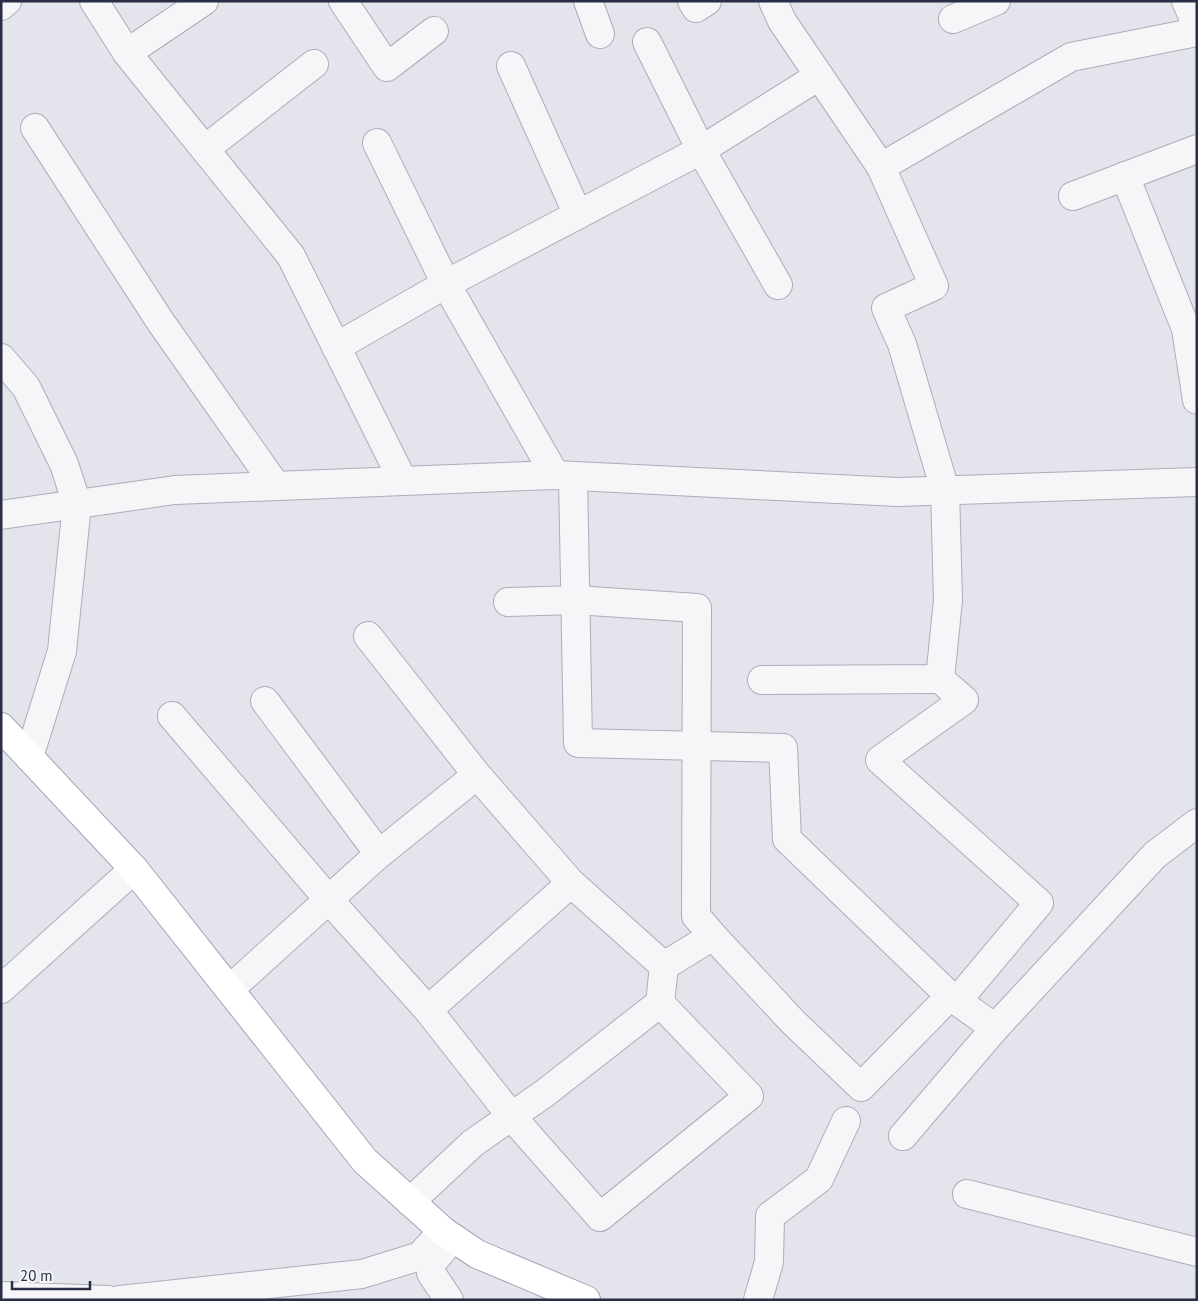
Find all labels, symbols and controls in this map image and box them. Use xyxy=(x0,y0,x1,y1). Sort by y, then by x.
scale bar xyxy=(12,1258,90,1290)
text: 20 m xyxy=(20,1266,53,1285)

